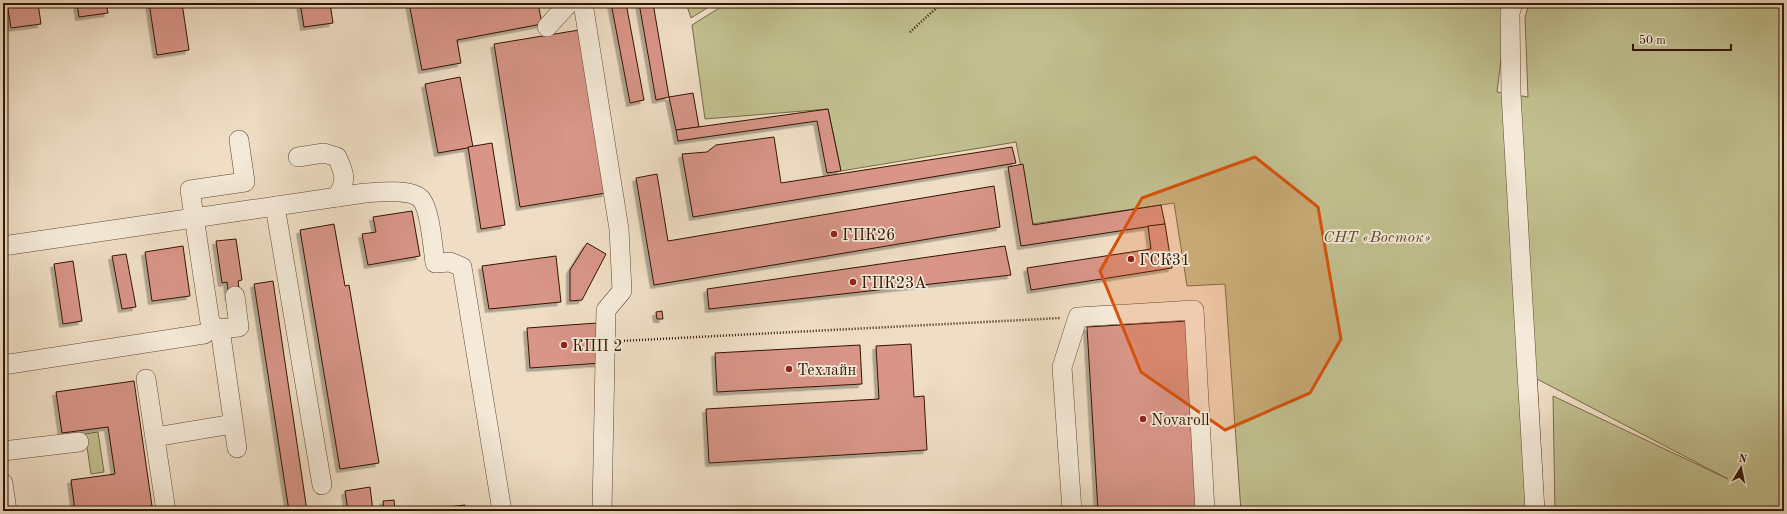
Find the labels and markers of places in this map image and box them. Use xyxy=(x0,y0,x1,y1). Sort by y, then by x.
place label: ГПК26 xyxy=(842,228,895,244)
marker: ГПК26 xyxy=(829,229,839,239)
place label: ГСК31 xyxy=(1139,253,1190,269)
marker: ГСК31 xyxy=(1126,254,1136,264)
place label: ГПК23А xyxy=(861,276,926,292)
marker: ГПК23А xyxy=(848,277,858,287)
place label: КПП 2 xyxy=(572,339,623,355)
marker: КПП 2 xyxy=(559,340,569,350)
place label: Техлайн xyxy=(797,363,857,379)
marker: Техлайн xyxy=(784,364,794,374)
place label: Novaroll xyxy=(1151,413,1210,429)
marker: Novaroll xyxy=(1138,414,1148,424)

